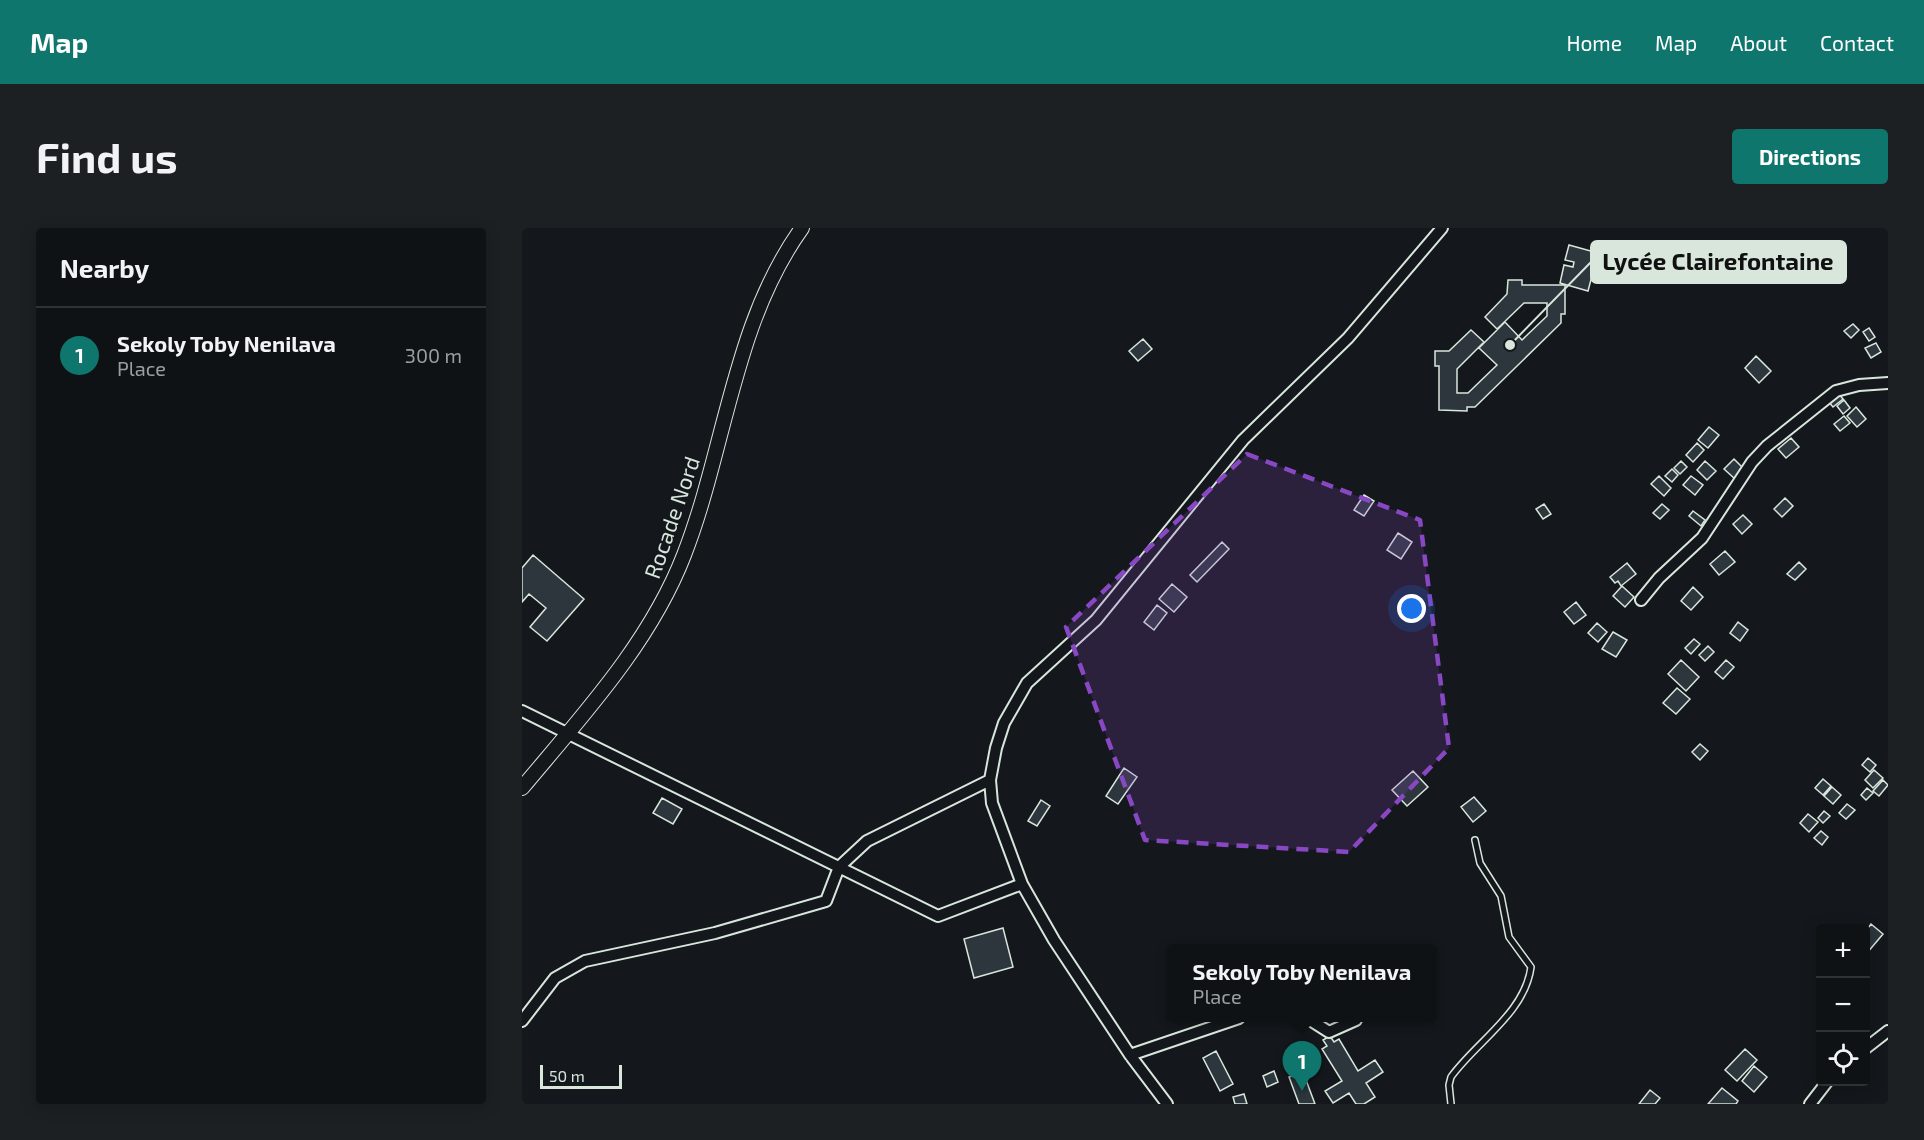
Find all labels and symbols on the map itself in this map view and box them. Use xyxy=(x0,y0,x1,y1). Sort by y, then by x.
callout: Lycée Clairefontaine xyxy=(1591,241,1846,283)
text: Lycée Clairefontaine xyxy=(1602,246,1834,275)
street label: Rocade Nord xyxy=(638,453,704,581)
your location xyxy=(1397,594,1426,623)
pin: 1 xyxy=(1282,1042,1322,1091)
scale bar xyxy=(540,1062,622,1090)

